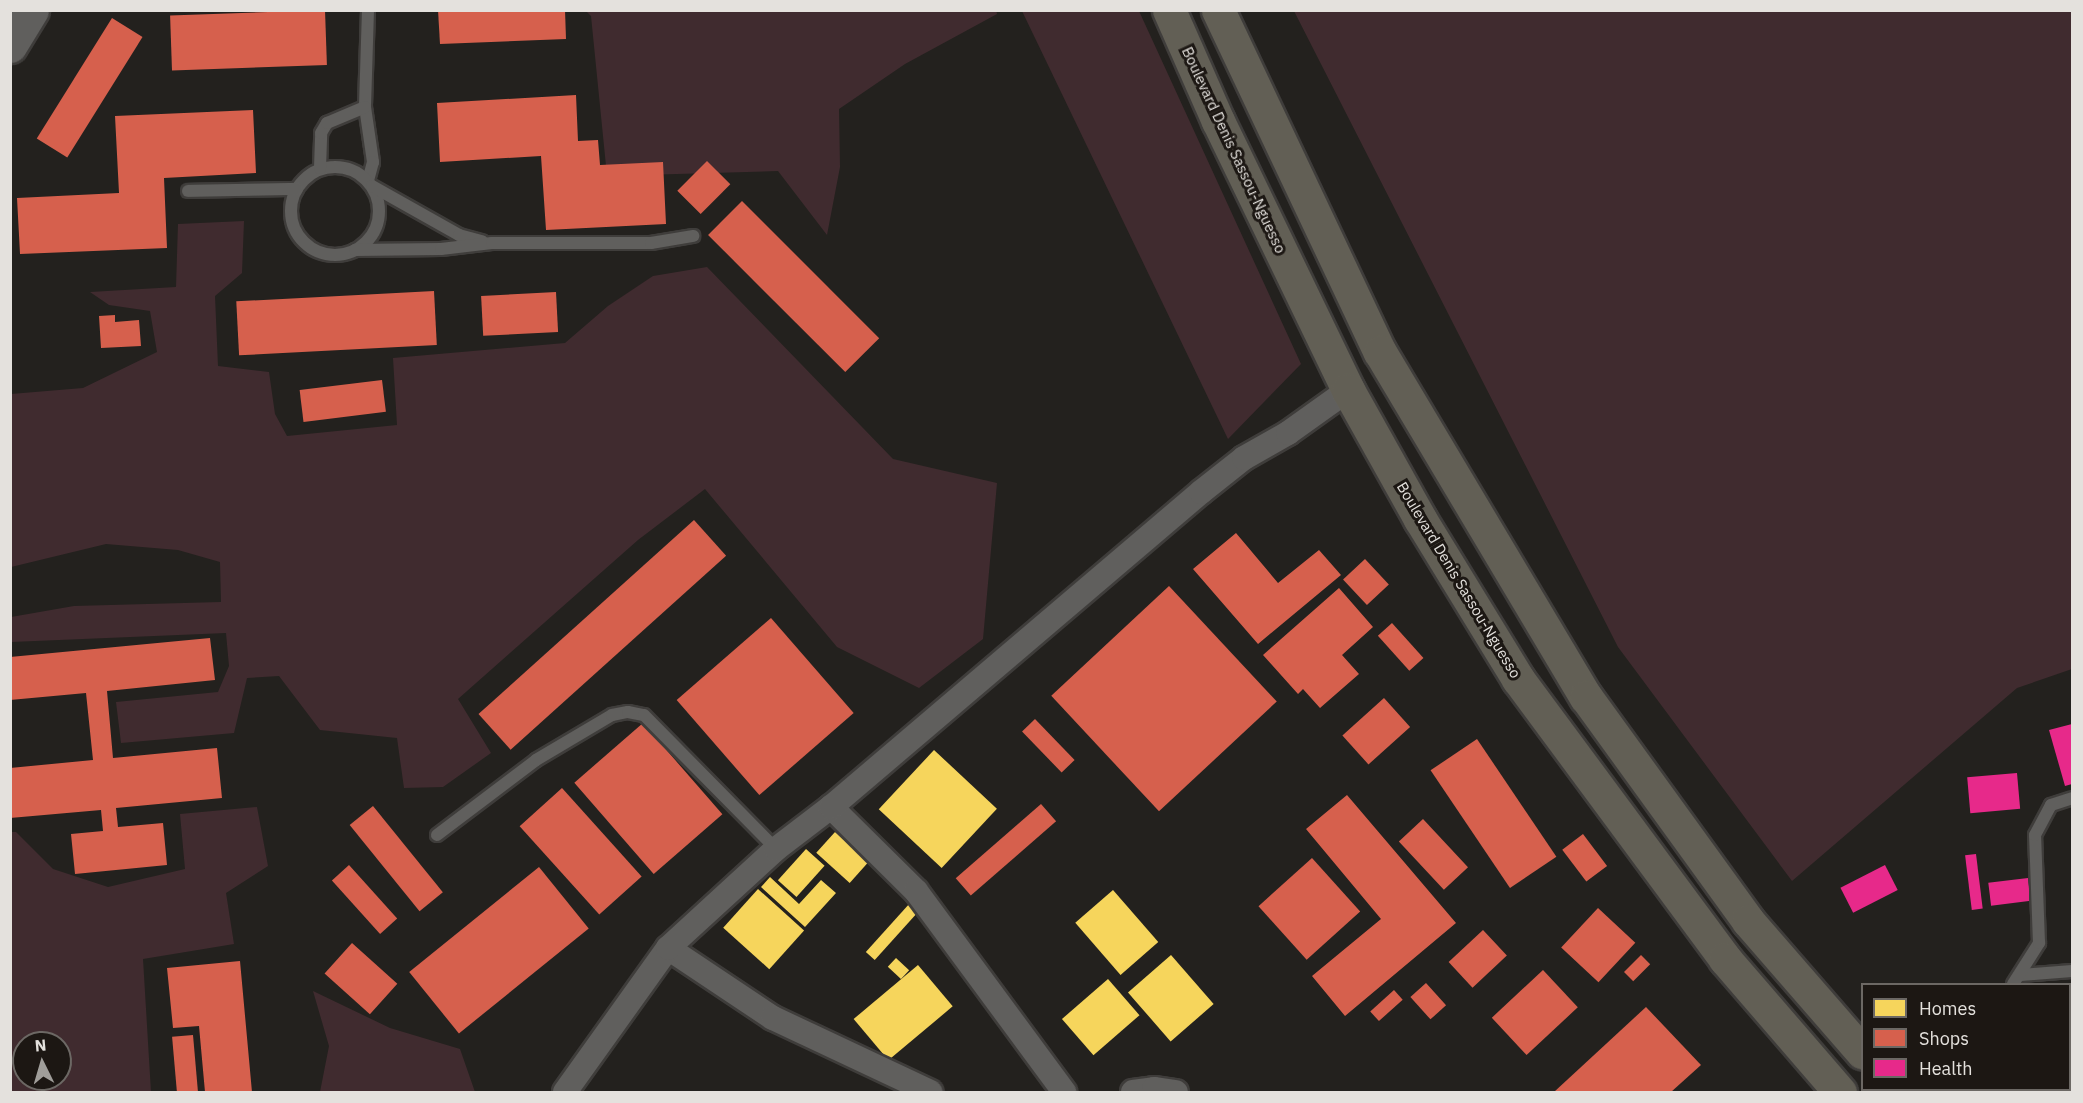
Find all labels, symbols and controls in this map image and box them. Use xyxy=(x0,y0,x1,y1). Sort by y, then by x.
street label: Boulevard Denis Sassou-Nguesso xyxy=(1178,44,1290,256)
street label: Boulevard Denis Sassou-Nguesso xyxy=(1393,479,1525,681)
legend xyxy=(1861,983,2071,1091)
text: Homes xyxy=(1919,997,1976,1020)
text: Shops xyxy=(1919,1027,1969,1050)
north arrow xyxy=(12,1031,72,1091)
text: N xyxy=(34,1035,47,1056)
text: Health xyxy=(1919,1057,1973,1080)

